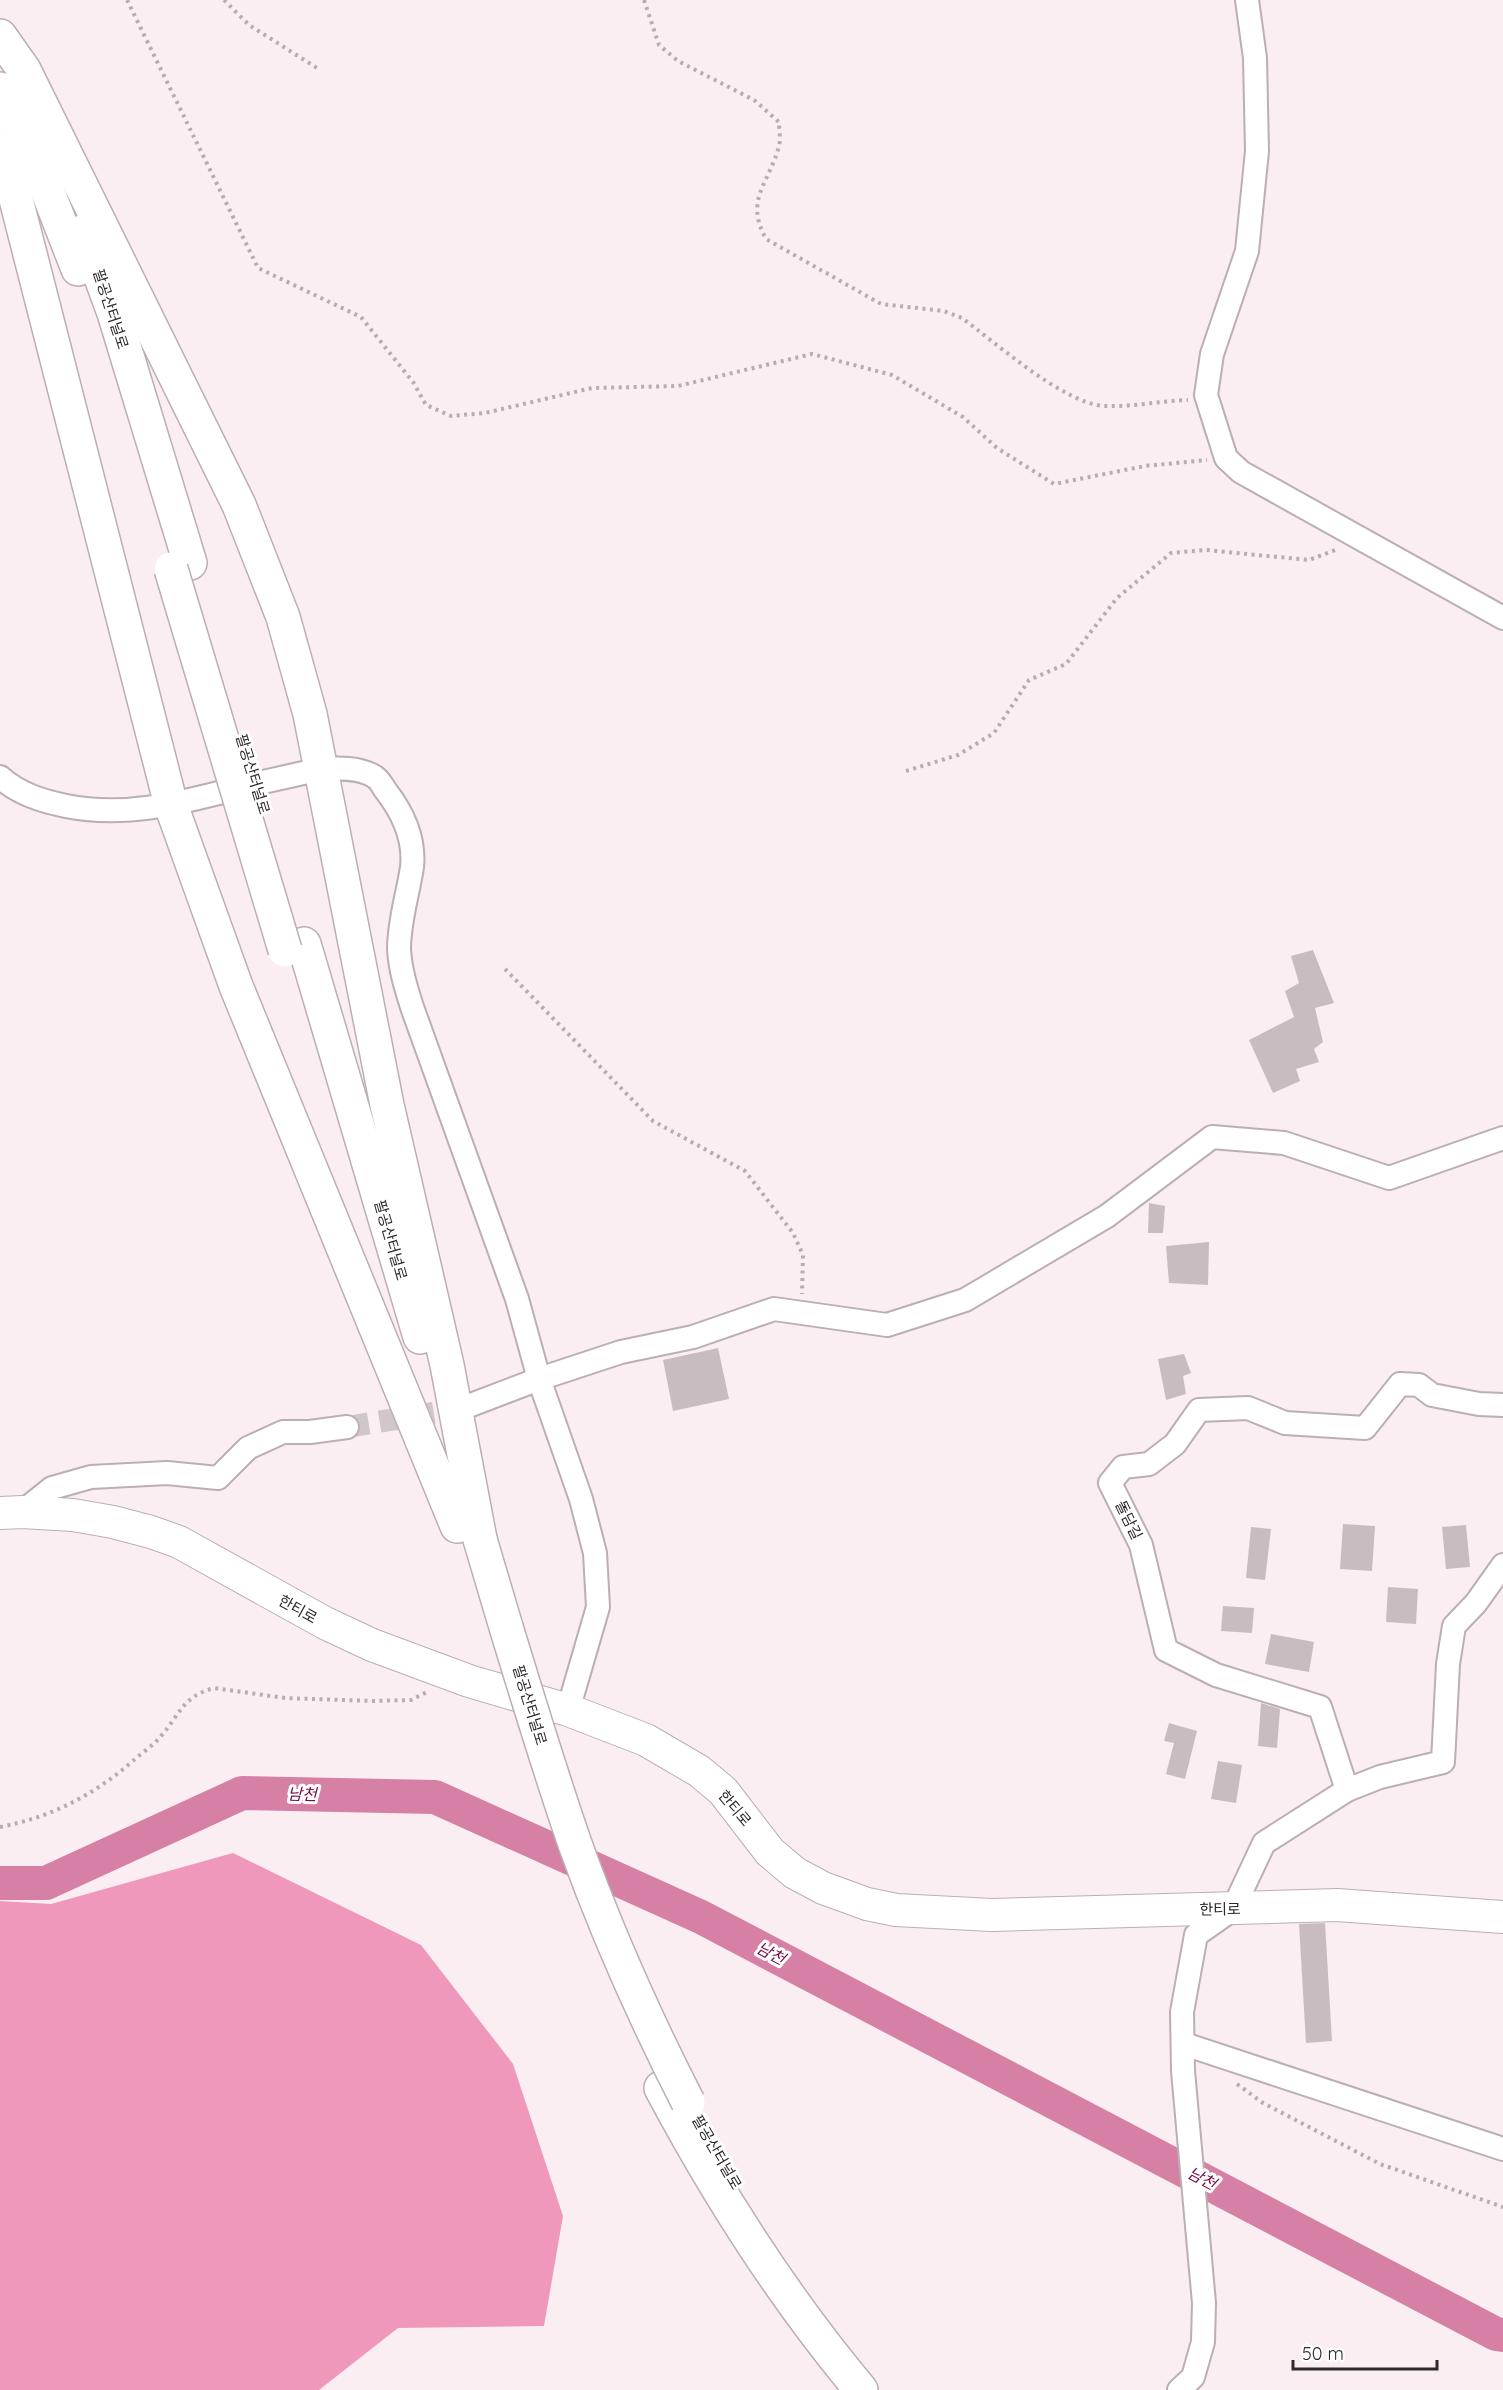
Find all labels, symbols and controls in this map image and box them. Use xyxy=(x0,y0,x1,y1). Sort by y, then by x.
street label: 팔공산터널로 xyxy=(89,267,133,351)
street label: 팔공산터널로 xyxy=(232,732,274,816)
street label: 팔공산터널로 xyxy=(370,1198,412,1282)
street label: 돌담길 xyxy=(1111,1497,1147,1543)
street label: 한티로 xyxy=(275,1591,321,1627)
street label: 팔공산터널로 xyxy=(509,1663,551,1747)
water label: 남천 xyxy=(287,1784,319,1804)
street label: 한티로 xyxy=(714,1786,756,1830)
street label: 한티로 xyxy=(1199,1899,1241,1919)
water label: 남천 xyxy=(753,1937,791,1970)
street label: 팔공산터널로 xyxy=(688,2111,746,2193)
water label: 남천 xyxy=(1184,2162,1222,2195)
scale bar xyxy=(1293,2333,1437,2371)
text: 50 m xyxy=(1302,2342,1344,2365)

